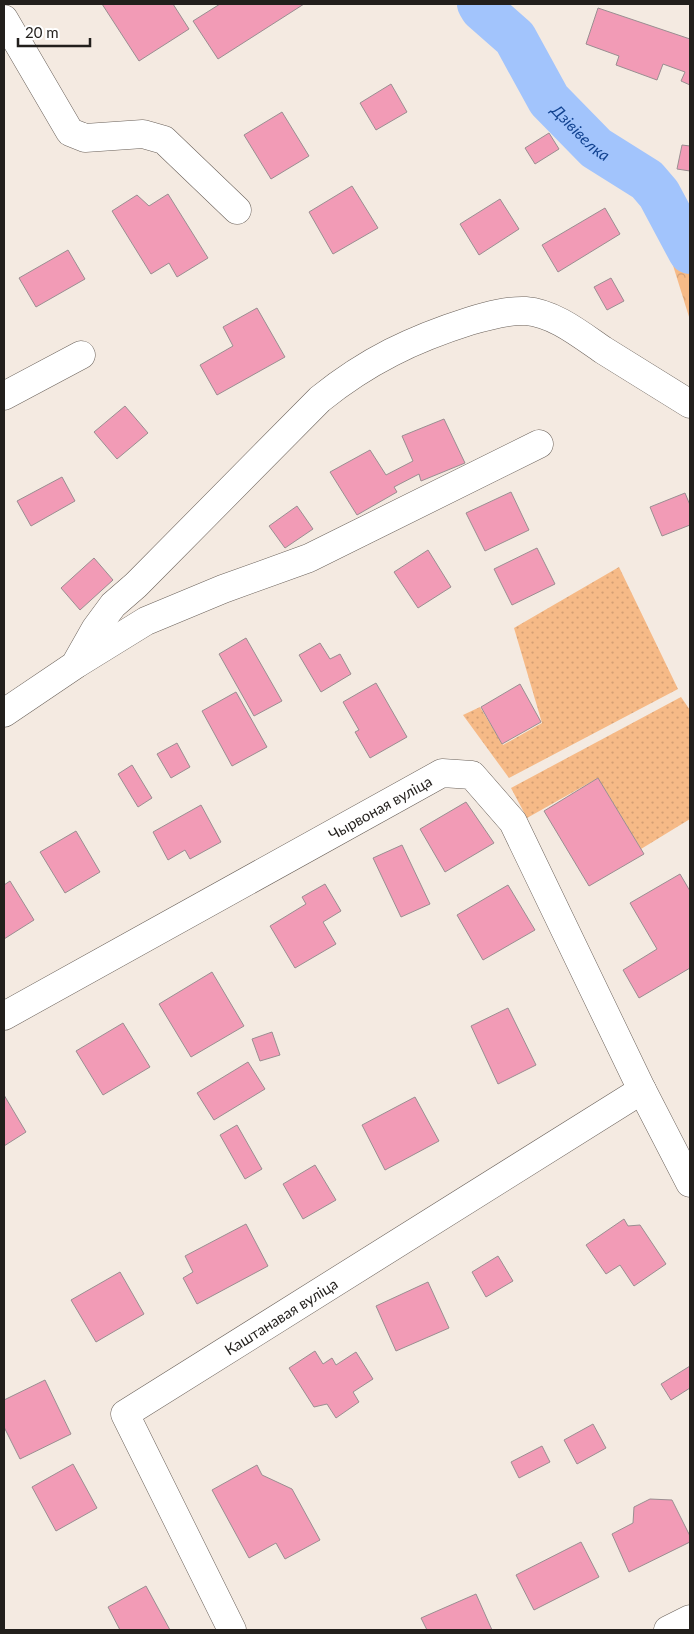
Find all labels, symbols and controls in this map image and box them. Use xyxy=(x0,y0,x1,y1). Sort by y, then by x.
scale bar xyxy=(18,15,90,47)
text: 20 m xyxy=(25,23,59,41)
water label: Дзівівелка xyxy=(548,99,614,164)
street label: Чырвоная вуліца xyxy=(325,772,435,843)
street label: Каштанавая вуліца xyxy=(221,1274,341,1358)

